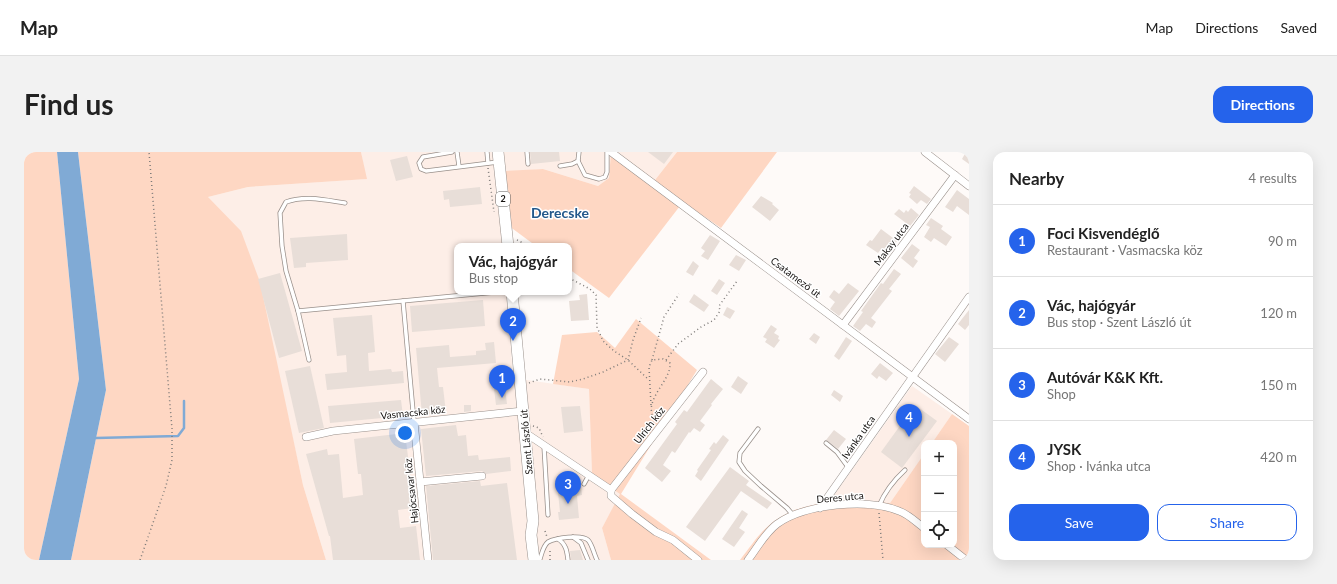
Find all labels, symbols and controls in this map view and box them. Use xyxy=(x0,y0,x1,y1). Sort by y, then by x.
text: Map xyxy=(20,16,58,39)
text: Map xyxy=(1146,19,1173,36)
text: Directions xyxy=(1195,19,1258,36)
text: Saved xyxy=(1280,19,1317,36)
button: Directions xyxy=(1213,86,1313,123)
text: Find us xyxy=(24,87,114,121)
text: Nearby xyxy=(1009,168,1064,189)
text: 4 results xyxy=(1249,170,1297,186)
road number: 2 xyxy=(496,192,510,206)
district label: Derecske xyxy=(531,204,590,221)
street label: Makay utca xyxy=(871,220,911,268)
text: Foci Kisvendéglő xyxy=(1047,224,1160,242)
text: 1 xyxy=(1018,233,1026,249)
text: 90 m xyxy=(1268,233,1297,249)
text: Restaurant · Vasmacska köz xyxy=(1047,242,1203,258)
popup xyxy=(454,243,572,295)
text: Vác, hajógyár xyxy=(469,252,557,270)
street label: Csatamező út xyxy=(769,254,824,300)
text: Bus stop xyxy=(469,270,518,286)
text: Vác, hajógyár xyxy=(1047,296,1136,314)
text: 2 xyxy=(1018,305,1026,321)
text: 120 m xyxy=(1260,305,1297,321)
pin: 2 xyxy=(500,308,526,341)
text: Bus stop · Szent László út xyxy=(1047,314,1191,330)
pin: 1 xyxy=(489,365,515,398)
text: Autóvár K&K Kft. xyxy=(1047,368,1163,386)
text: 3 xyxy=(1018,377,1026,393)
text: 150 m xyxy=(1260,377,1297,393)
text: Shop xyxy=(1047,386,1076,402)
street label: Vasmacska köz xyxy=(380,403,446,421)
street label: Ulrich köz xyxy=(631,404,667,446)
pin: 4 xyxy=(896,404,922,437)
street label: Szent László út xyxy=(517,409,535,475)
street label: Ivánka utca xyxy=(839,413,877,461)
your location xyxy=(395,423,415,443)
map controls xyxy=(921,440,957,548)
button: + xyxy=(921,440,957,476)
text: JYSK xyxy=(1047,440,1081,458)
text: 4 xyxy=(1018,449,1026,465)
text: 420 m xyxy=(1260,449,1297,465)
street label: Hajócsavar köz xyxy=(402,457,420,524)
text: Shop · Ivánka utca xyxy=(1047,458,1151,474)
pin: 3 xyxy=(555,471,581,504)
button: − xyxy=(921,476,957,512)
street label: Deres utca xyxy=(816,489,864,505)
button: Save xyxy=(1009,504,1149,541)
button: Share xyxy=(1157,504,1297,541)
button: locate xyxy=(921,512,957,548)

